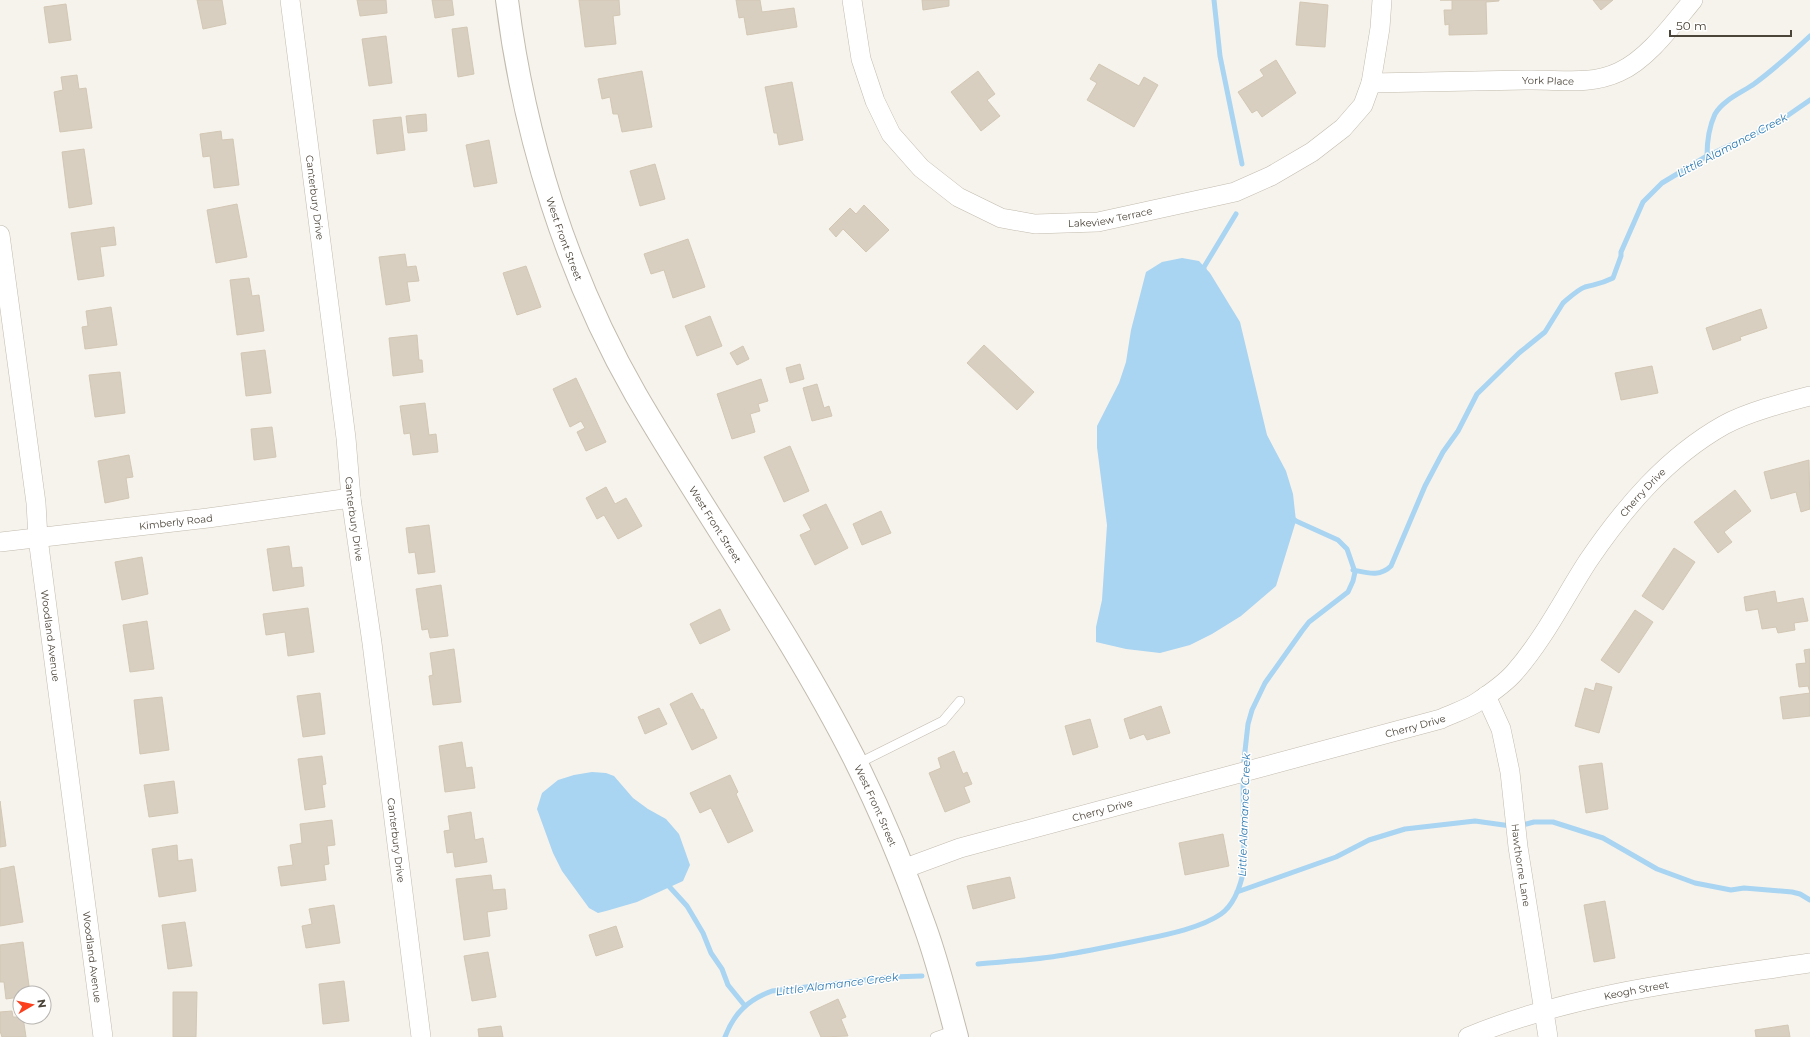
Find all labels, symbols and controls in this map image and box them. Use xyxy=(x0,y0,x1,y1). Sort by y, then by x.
scale bar xyxy=(1670,12,1791,38)
text: 50 m xyxy=(1676,18,1707,33)
street label: York Place xyxy=(1522,73,1574,87)
water label: Little Alamance Creek xyxy=(1674,110,1790,180)
street label: Canterbury Drive xyxy=(303,154,327,241)
street label: West Front Street xyxy=(544,195,586,282)
street label: Lakeview Terrace xyxy=(1068,204,1153,229)
street label: Cherry Drive xyxy=(1617,465,1668,519)
street label: Canterbury Drive xyxy=(343,476,367,562)
street label: West Front Street xyxy=(686,483,745,565)
street label: Kimberly Road xyxy=(138,511,214,532)
street label: Woodland Avenue xyxy=(38,589,63,682)
street label: Cherry Drive xyxy=(1384,711,1448,740)
water label: Little Alamance Creek xyxy=(1235,753,1253,877)
street label: West Front Street xyxy=(852,762,900,848)
street label: Cherry Drive xyxy=(1071,796,1134,824)
street label: Canterbury Drive xyxy=(385,797,408,883)
street label: Hawthorne Lane xyxy=(1509,823,1534,908)
street label: Woodland Avenue xyxy=(80,910,105,1004)
water label: Little Alamance Creek xyxy=(775,969,899,998)
street label: Keogh Street xyxy=(1603,977,1670,1002)
north arrow xyxy=(12,985,52,1025)
text: N xyxy=(34,998,49,1009)

